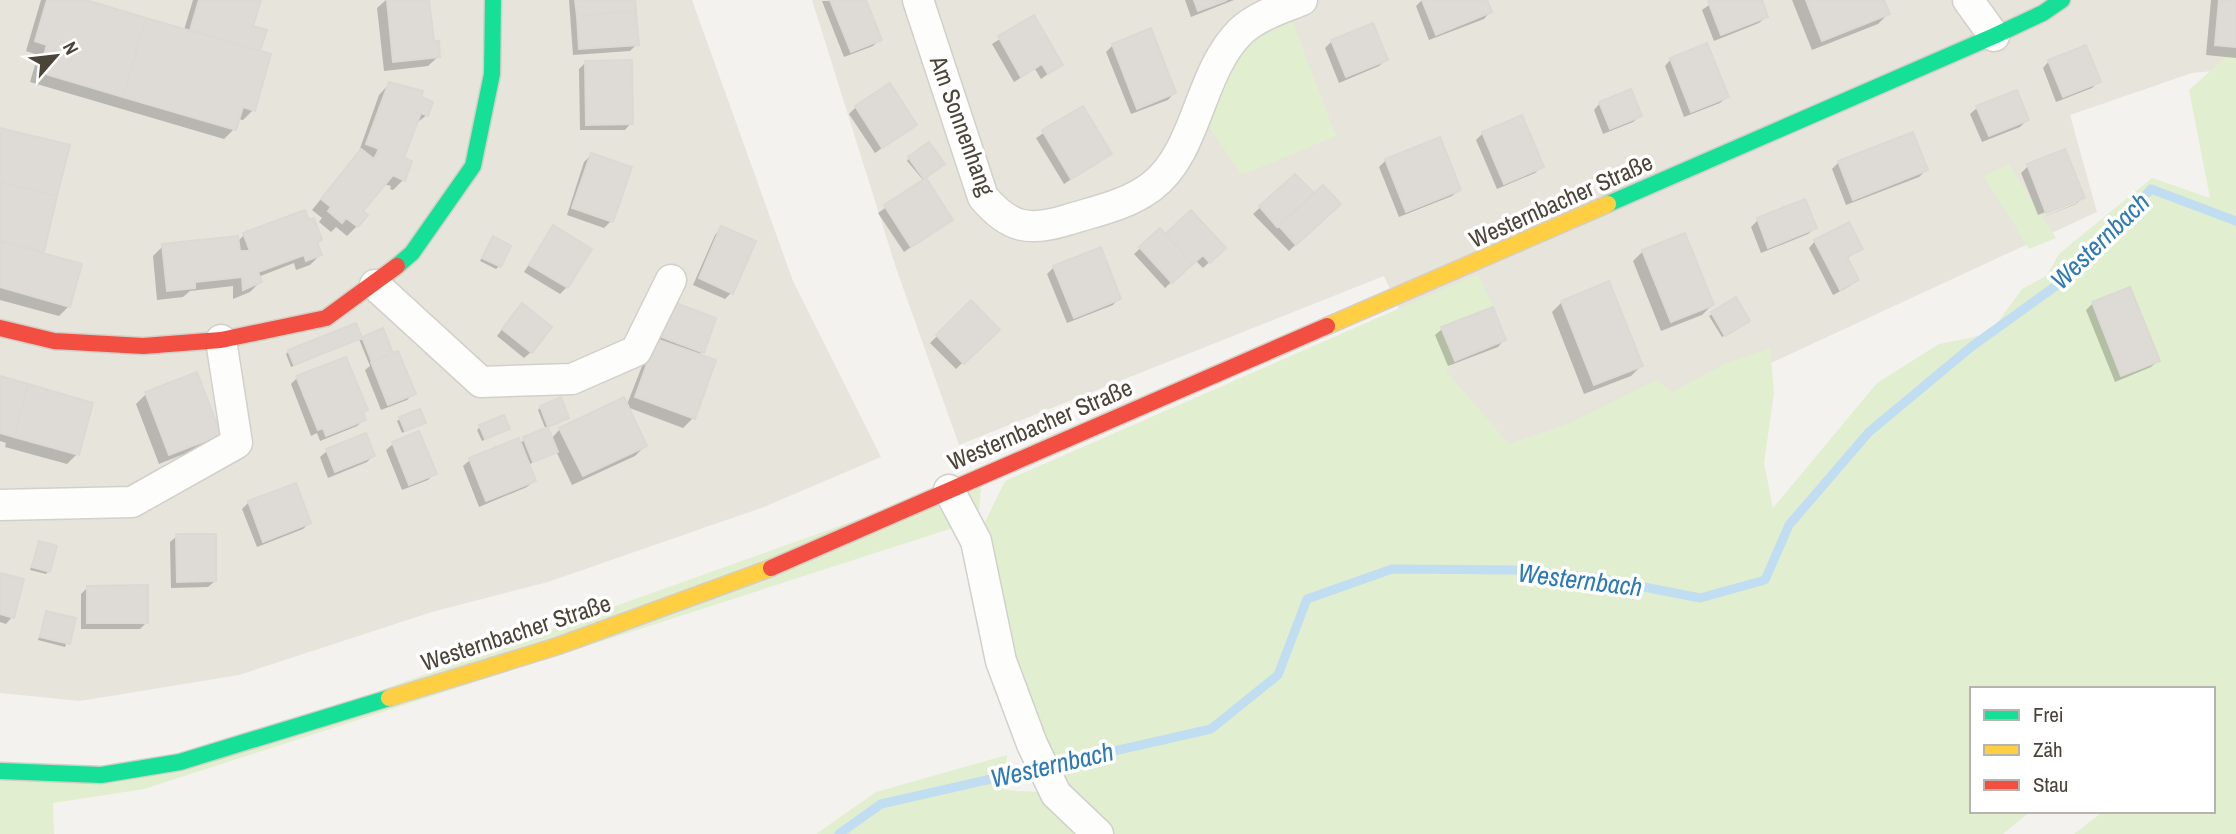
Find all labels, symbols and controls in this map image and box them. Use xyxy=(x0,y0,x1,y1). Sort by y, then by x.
north arrow xyxy=(21,21,91,91)
text: N xyxy=(57,37,85,59)
street label: Am Sonnenhang xyxy=(922,50,1003,200)
street label: Westernbacher Straße xyxy=(1464,145,1657,255)
water label: Westernbach xyxy=(2042,185,2157,297)
street label: Westernbacher Straße xyxy=(942,371,1137,477)
water label: Westernbach xyxy=(1516,555,1644,604)
street label: Westernbacher Straße xyxy=(417,586,615,678)
legend xyxy=(1970,687,2215,813)
text: Frei xyxy=(2033,700,2064,729)
water label: Westernbach xyxy=(987,733,1117,796)
text: Zäh xyxy=(2033,735,2063,764)
text: Stau xyxy=(2033,770,2068,799)

